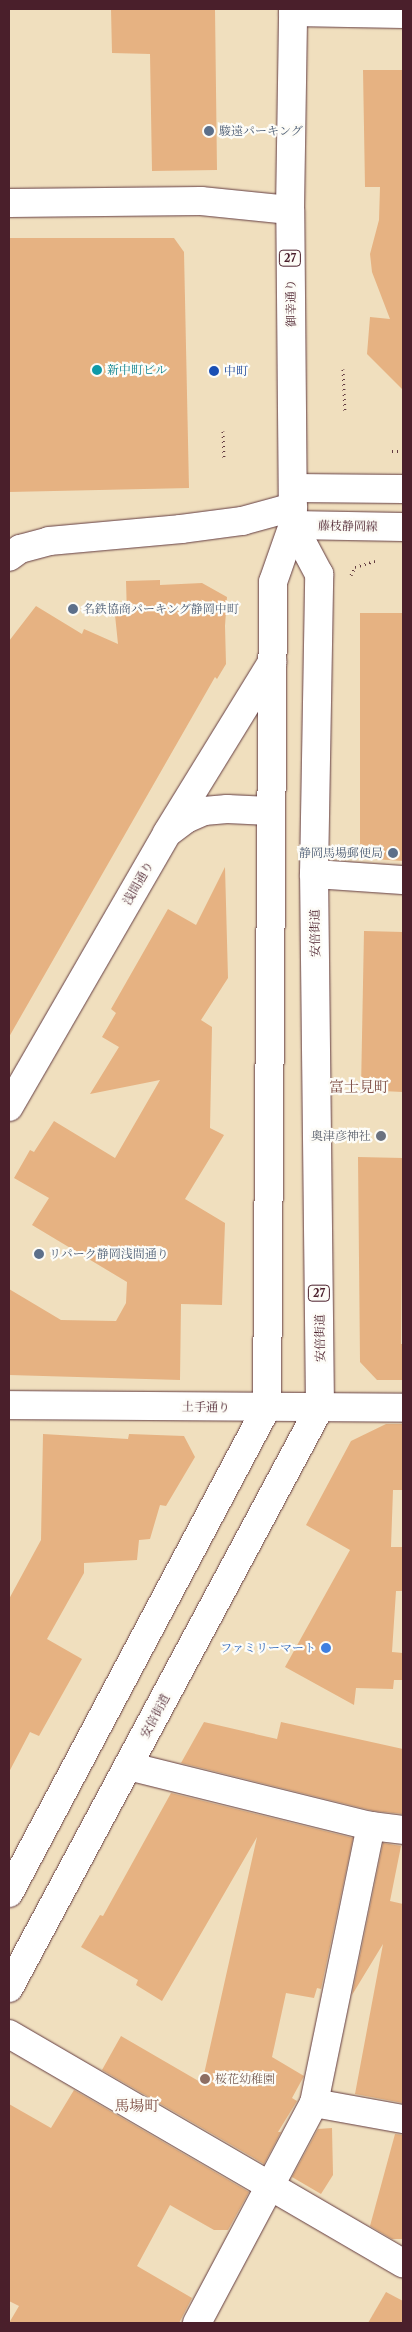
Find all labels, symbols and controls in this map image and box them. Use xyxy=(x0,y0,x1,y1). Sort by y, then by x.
place label: 駿遠パーキング xyxy=(219,124,303,138)
marker: 駿遠パーキング xyxy=(203,125,215,137)
road number: 27 xyxy=(279,250,301,266)
street label: 御幸通り xyxy=(283,279,299,327)
place label: 新中町ビル xyxy=(107,363,167,377)
marker: 新中町ビル xyxy=(91,364,103,376)
place label: 中町 xyxy=(224,364,248,378)
marker: 中町 xyxy=(208,365,220,377)
street label: 藤枝静岡線 xyxy=(318,518,378,534)
place label: 名鉄協商パーキング静岡中町 xyxy=(83,602,239,616)
marker: 名鉄協商パーキング静岡中町 xyxy=(67,603,79,615)
place label: 静岡馬場郵便局 xyxy=(299,846,383,860)
marker: 静岡馬場郵便局 xyxy=(387,847,399,859)
street label: 浅間通り xyxy=(120,859,156,907)
street label: 安倍街道 xyxy=(307,909,323,957)
district label: 富士見町 xyxy=(329,1078,389,1096)
place label: 奥津彦神社 xyxy=(311,1129,371,1143)
marker: 奥津彦神社 xyxy=(375,1130,387,1142)
place label: リパーク静岡浅間通り xyxy=(49,1247,169,1261)
marker: リパーク静岡浅間通り xyxy=(33,1248,45,1260)
road number: 27 xyxy=(308,1285,330,1302)
street label: 安倍街道 xyxy=(312,1314,328,1362)
street label: 土手通り xyxy=(182,1399,230,1415)
place label: ファミリーマート xyxy=(220,1641,316,1655)
marker: ファミリーマート xyxy=(320,1642,332,1654)
street label: 安倍街道 xyxy=(137,1691,173,1741)
place label: 桜花幼稚園 xyxy=(215,2072,275,2086)
marker: 桜花幼稚園 xyxy=(199,2073,211,2085)
district label: 馬場町 xyxy=(115,2097,159,2115)

